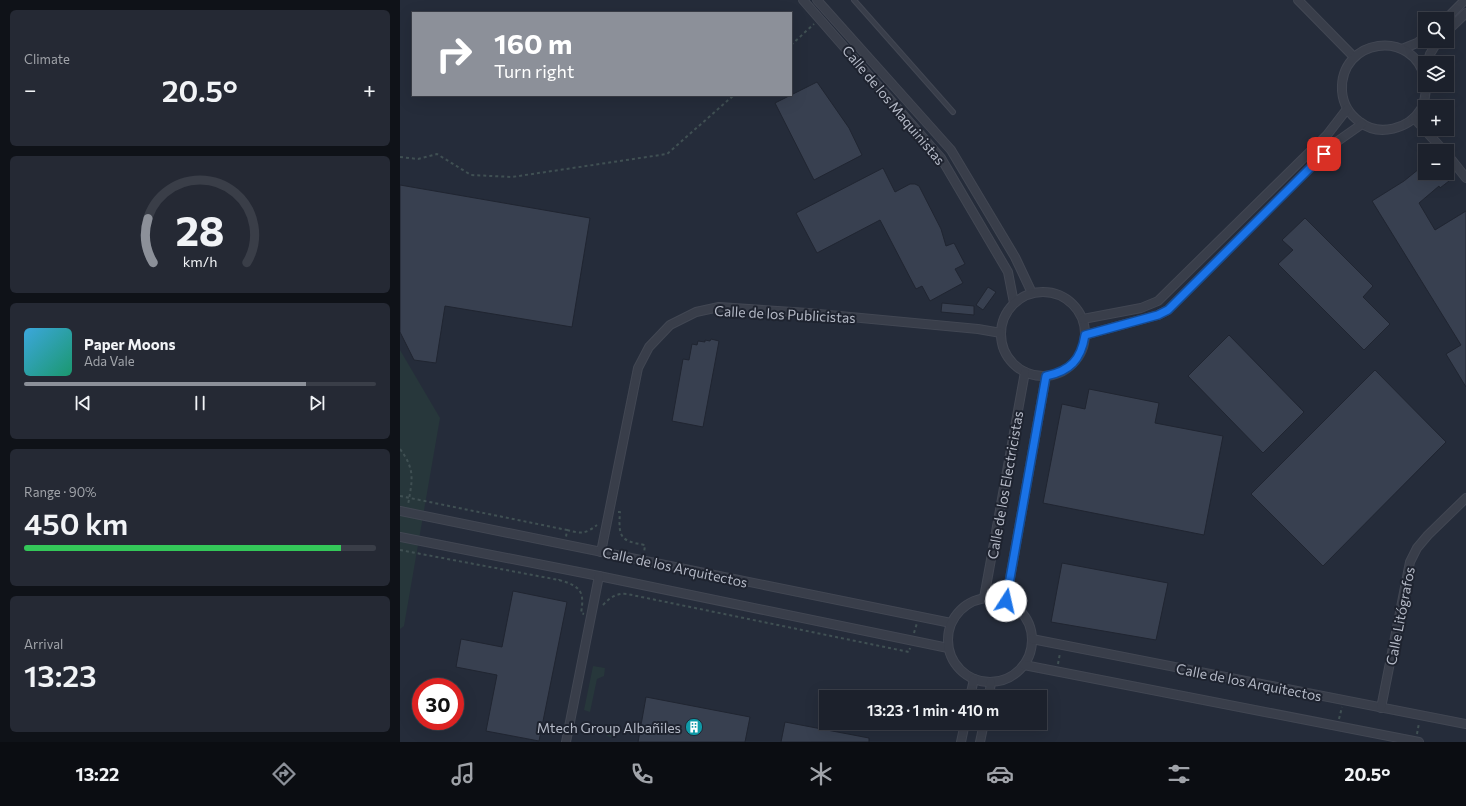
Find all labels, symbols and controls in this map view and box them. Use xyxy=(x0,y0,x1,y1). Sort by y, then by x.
map controls xyxy=(1418,12,1454,180)
button: search xyxy=(1418,12,1454,48)
text: 160 m xyxy=(494,26,572,60)
icon: right xyxy=(428,28,480,80)
street label: Calle de los Maquinistas xyxy=(839,42,949,168)
text: Climate xyxy=(24,51,70,67)
button: layers xyxy=(1418,56,1454,92)
text: Turn right xyxy=(494,60,574,82)
text: 20.5° xyxy=(162,71,238,108)
text: − xyxy=(24,76,37,103)
text: + xyxy=(363,76,376,103)
button: + xyxy=(1418,100,1454,136)
pin xyxy=(1307,137,1341,171)
icon: arrive xyxy=(1313,143,1335,165)
button: − xyxy=(1418,144,1454,180)
text: 28 xyxy=(175,203,225,254)
text: km/h xyxy=(183,251,217,269)
street label: Calle de los Publicistas xyxy=(714,302,856,326)
text: Paper Moons xyxy=(84,335,175,353)
text: Ada Vale xyxy=(84,353,135,369)
icon: previous xyxy=(72,392,94,414)
icon: pause xyxy=(189,392,211,414)
icon: next xyxy=(306,392,328,414)
street label: Calle de los Electricistas xyxy=(984,409,1026,561)
text: Range · 90% xyxy=(24,484,97,500)
text: 450 km xyxy=(24,504,128,541)
street label: Calle de los Arquitectos xyxy=(601,543,749,591)
street label: Calle Litógrafos xyxy=(1382,565,1418,667)
position arrow xyxy=(985,580,1027,622)
text: Arrival xyxy=(24,636,63,652)
text: 13:23 xyxy=(24,656,97,693)
street label: Calle de los Arquitectos xyxy=(1175,660,1323,704)
speed limit sign: 30 xyxy=(412,678,464,730)
text: 13:23 · 1 min · 410 m xyxy=(867,701,999,719)
building icon: Mtech Group Albañiles xyxy=(684,717,704,737)
place label: Mtech Group Albañiles xyxy=(537,719,681,736)
icon: directions xyxy=(270,760,298,788)
icon: music xyxy=(449,760,477,788)
icon: phone xyxy=(628,760,656,788)
icon: climate xyxy=(807,760,835,788)
icon: car xyxy=(986,760,1014,788)
icon: filters xyxy=(1165,760,1193,788)
text: 13:22 xyxy=(75,763,119,785)
text: 20.5° xyxy=(1344,763,1390,785)

